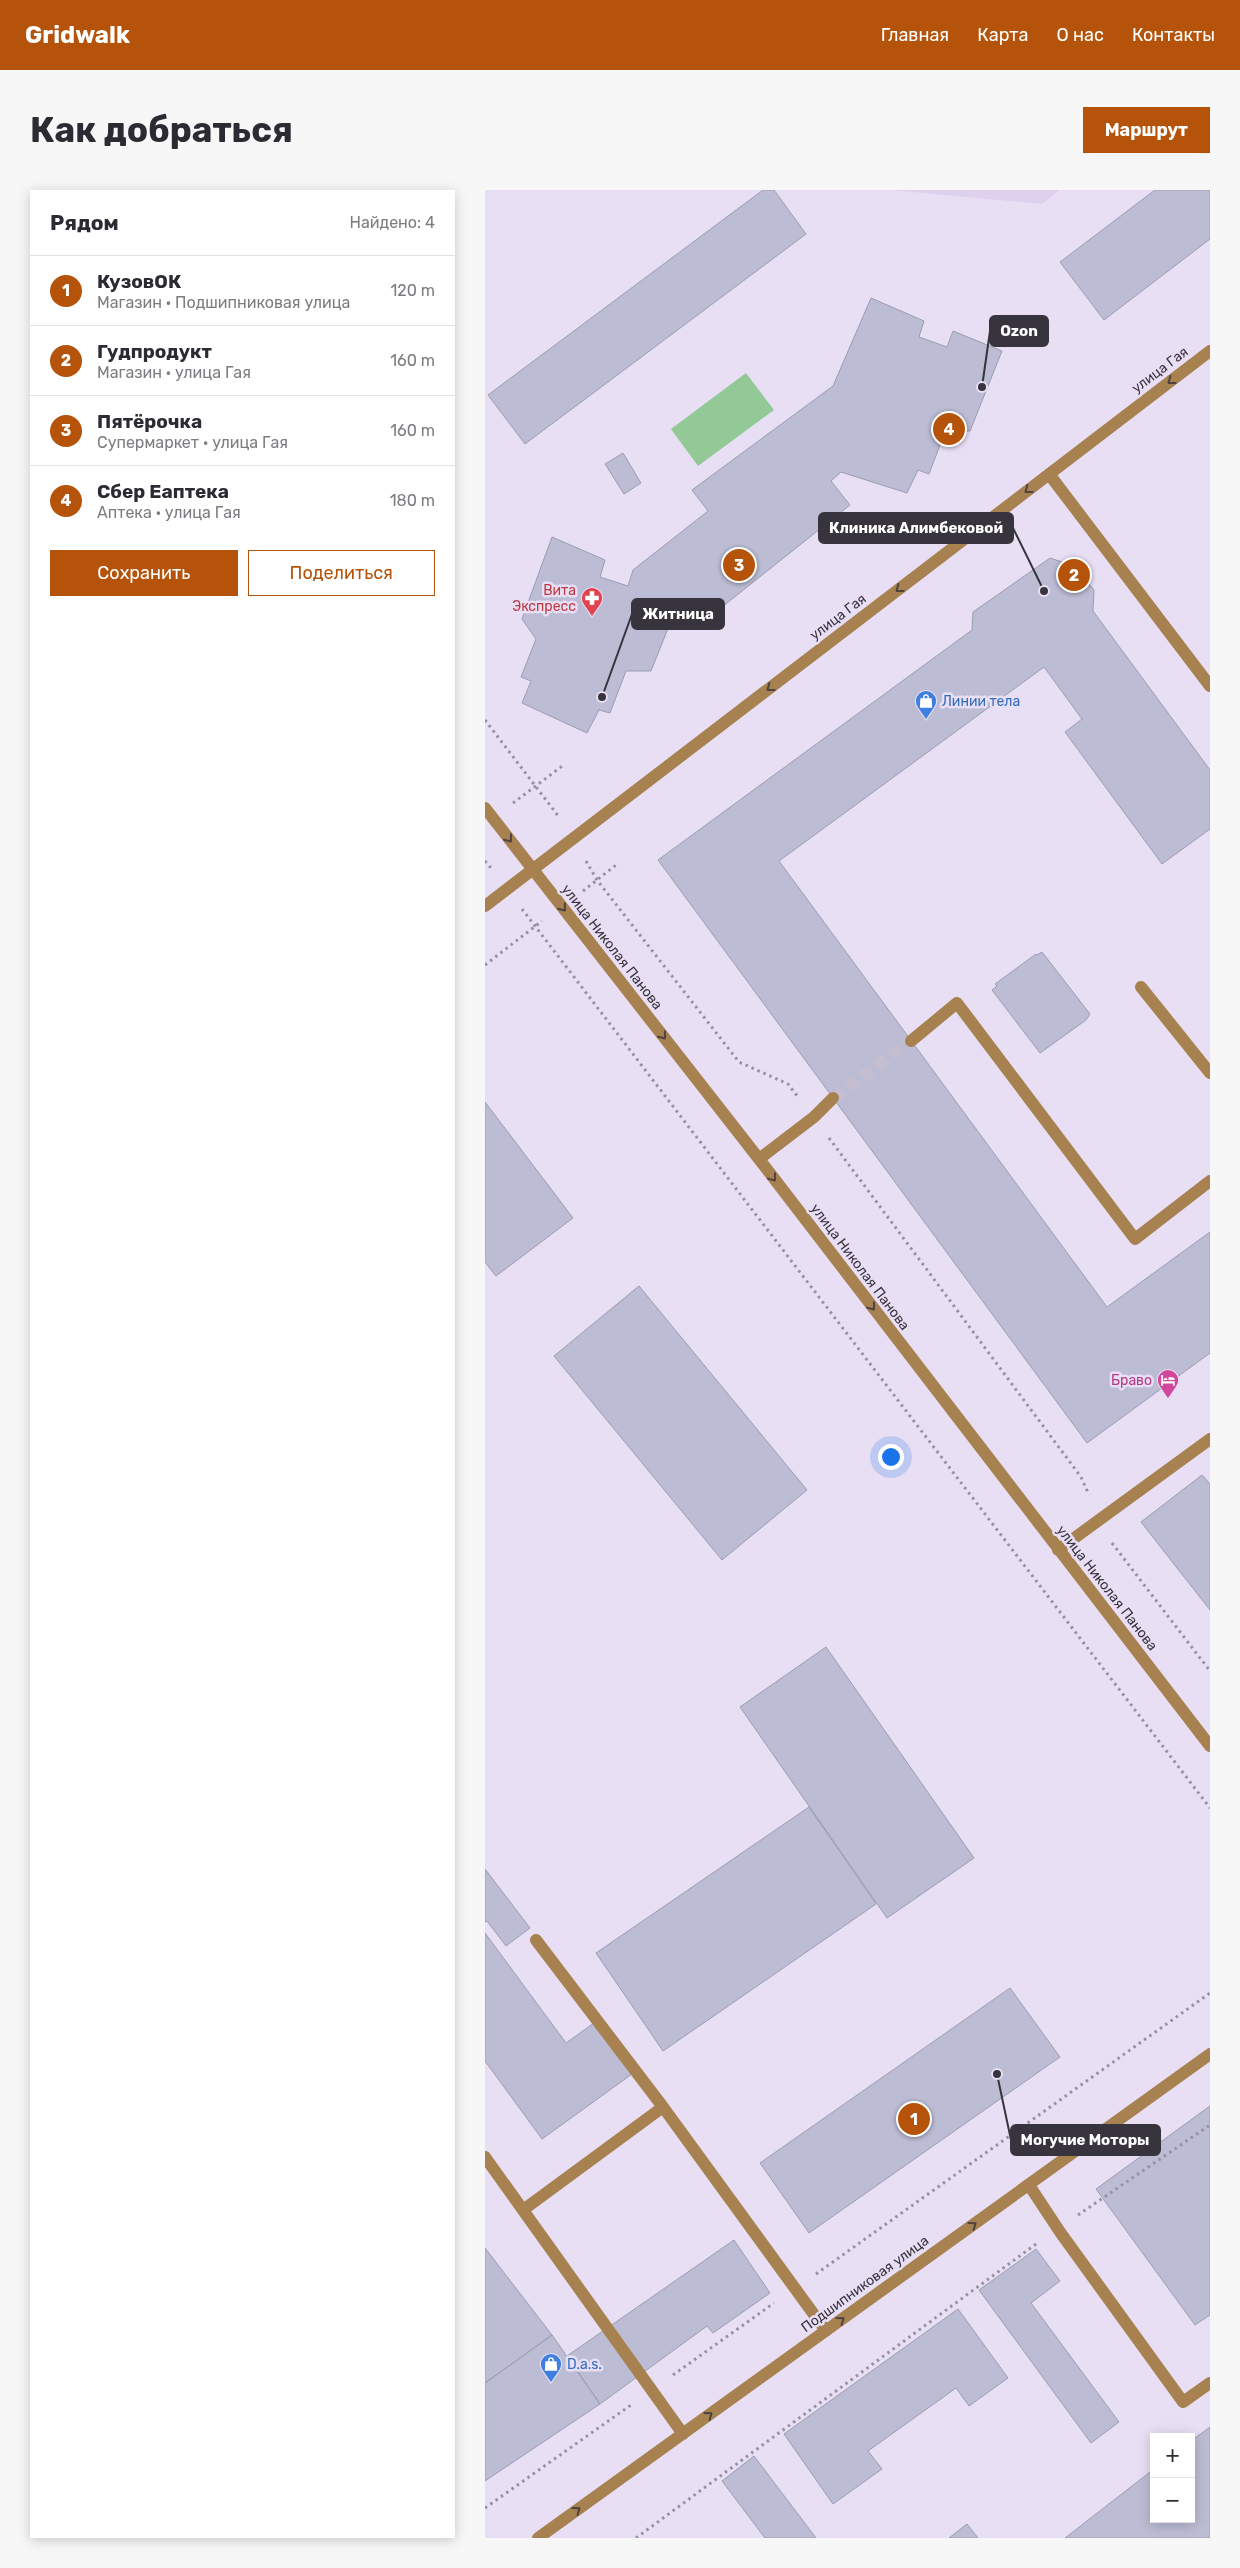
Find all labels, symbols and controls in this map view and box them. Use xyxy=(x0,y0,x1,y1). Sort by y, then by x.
text: Gridwalk xyxy=(25,21,130,49)
text: Главная xyxy=(881,24,949,46)
text: Карта xyxy=(977,24,1029,46)
text: О нас xyxy=(1057,24,1104,46)
text: Контакты xyxy=(1132,24,1215,46)
button: Маршрут xyxy=(1083,107,1210,153)
text: Как добраться xyxy=(30,109,293,151)
text: Рядом xyxy=(50,210,119,235)
text: Найдено: 4 xyxy=(350,213,435,232)
text: КузовОК xyxy=(97,270,181,293)
text: 1 xyxy=(62,281,70,300)
text: 120 m xyxy=(390,281,435,300)
text: Магазин · Подшипниковая улица xyxy=(97,293,350,312)
callout: Ozon xyxy=(990,316,1048,346)
text: Ozon xyxy=(1000,322,1038,340)
text: Гудпродукт xyxy=(97,340,212,363)
street label: улица Гая xyxy=(1128,343,1192,397)
text: 2 xyxy=(61,351,71,370)
text: 160 m xyxy=(390,351,435,370)
text: Магазин · улица Гая xyxy=(97,363,251,382)
one-way arrow xyxy=(1168,375,1177,383)
text: Пятёрочка xyxy=(97,410,202,433)
pin: 4 xyxy=(933,410,965,448)
text: 3 xyxy=(61,421,71,440)
text: 160 m xyxy=(390,421,435,440)
text: Супермаркет · улица Гая xyxy=(97,433,288,452)
text: Сбер Еаптека xyxy=(97,480,229,503)
one-way arrow xyxy=(1024,484,1034,493)
text: 4 xyxy=(61,491,71,510)
text: 180 m xyxy=(390,491,435,510)
text: Аптека · улица Гая xyxy=(97,503,241,522)
callout: Клиника Алимбековой xyxy=(819,513,1013,543)
text: Клиника Алимбековой xyxy=(829,519,1003,537)
pin: 3 xyxy=(723,546,755,584)
button: Сохранить xyxy=(50,550,238,596)
button: Поделиться xyxy=(248,550,435,596)
pin: 2 xyxy=(1058,556,1090,594)
place label: Вита Экспресс xyxy=(512,582,576,615)
one-way arrow xyxy=(895,583,905,592)
pharmacy icon: Вита Экспресс xyxy=(580,586,604,617)
street label: улица Гая xyxy=(806,590,870,644)
callout: Житница xyxy=(632,599,724,629)
text: Житница xyxy=(642,605,714,623)
one-way arrow xyxy=(767,682,776,690)
shop icon: Линии тела xyxy=(914,689,938,720)
place label: Линии тела xyxy=(942,693,1020,710)
one-way arrow xyxy=(503,833,512,843)
street label: улица Николая Панова xyxy=(558,881,666,1013)
one-way arrow xyxy=(557,902,565,911)
one-way arrow xyxy=(657,1030,665,1039)
one-way arrow xyxy=(768,1172,776,1181)
street label: улица Николая Панова xyxy=(807,1200,913,1334)
one-way arrow xyxy=(866,1301,875,1311)
hotel icon: Браво xyxy=(1156,1368,1180,1399)
place label: Браво xyxy=(1111,1372,1152,1389)
your location xyxy=(878,1444,904,1470)
street label: улица Николая Панова xyxy=(1053,1522,1161,1654)
pin: 1 xyxy=(898,2100,930,2138)
callout: Могучие Моторы xyxy=(1011,2125,1160,2155)
text: Могучие Моторы xyxy=(1021,2131,1149,2149)
one-way arrow xyxy=(967,2222,977,2231)
street label: Подшипниковая улица xyxy=(798,2232,932,2336)
one-way arrow xyxy=(835,2317,845,2326)
shop icon: D.a.s. xyxy=(539,2352,563,2383)
place label: D.a.s. xyxy=(567,2356,602,2373)
one-way arrow xyxy=(704,2412,713,2421)
map controls xyxy=(1150,2433,1195,2523)
button: + xyxy=(1150,2433,1195,2478)
button: − xyxy=(1150,2478,1195,2523)
one-way arrow xyxy=(572,2507,581,2516)

